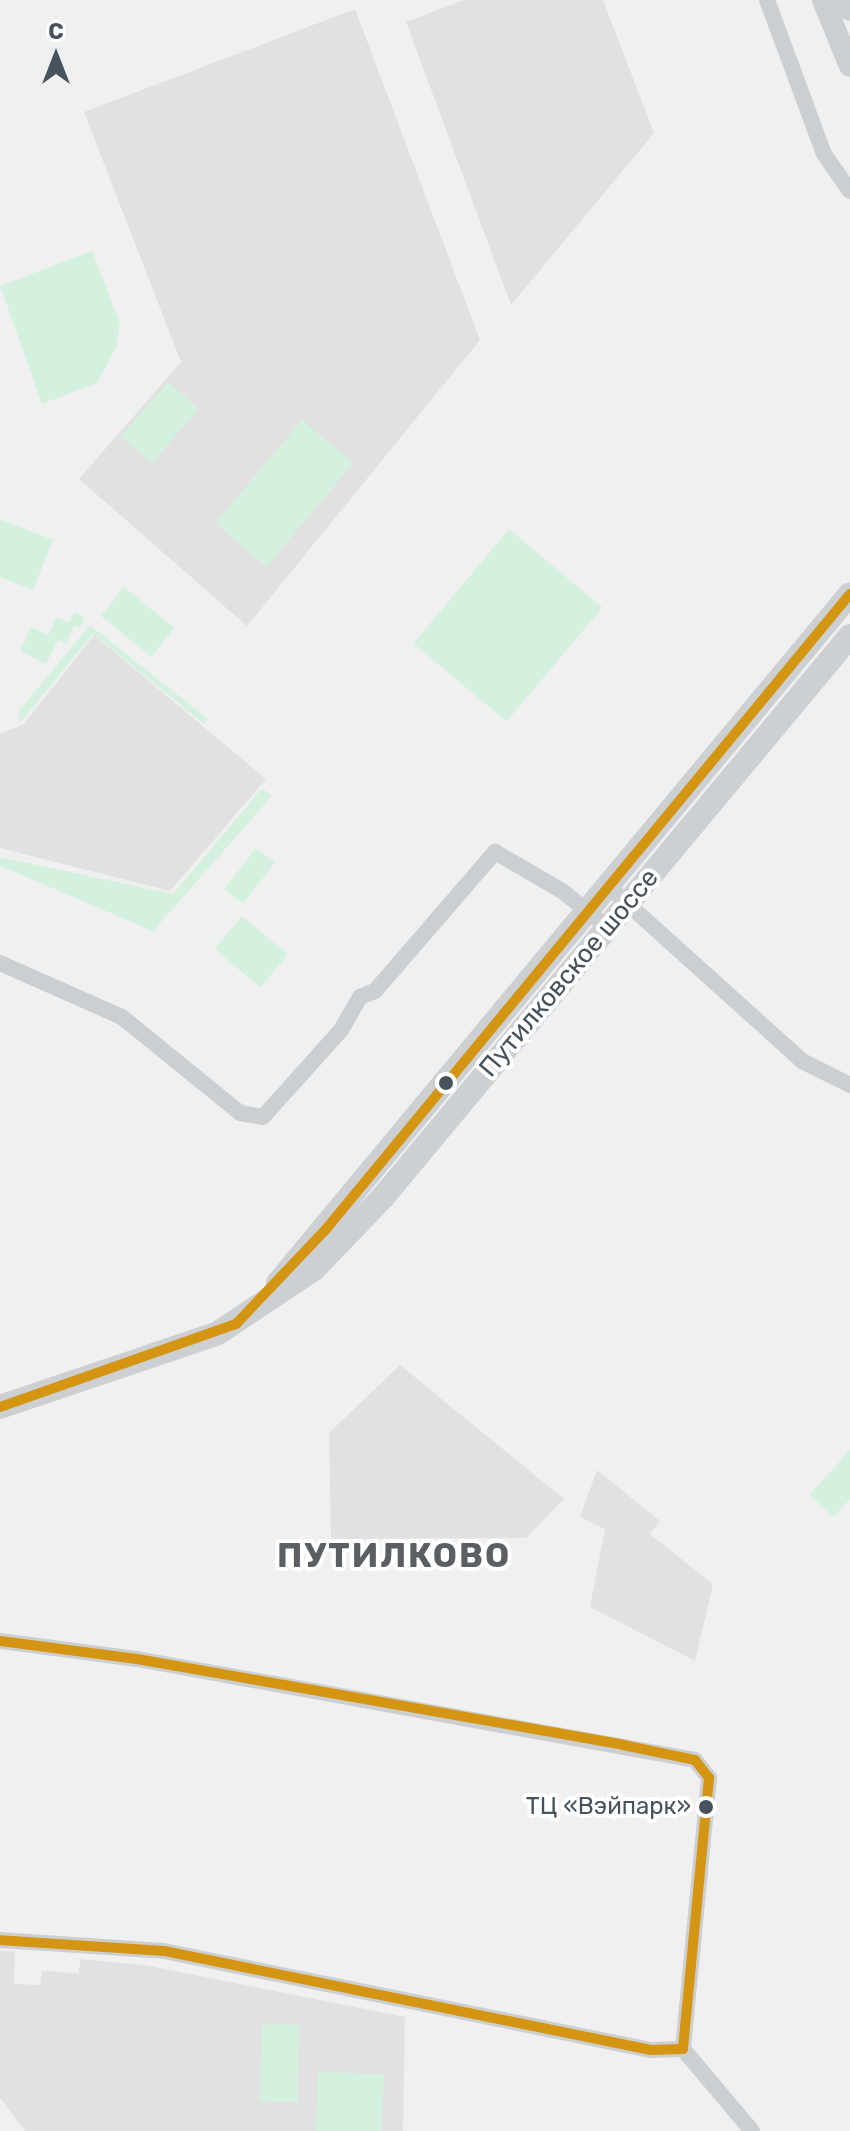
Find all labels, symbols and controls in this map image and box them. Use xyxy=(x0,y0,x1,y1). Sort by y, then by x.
north arrow xyxy=(16,16,96,96)
text: С xyxy=(48,18,64,45)
street label: Путилковское шоссе xyxy=(473,863,665,1083)
unlabelled marker xyxy=(438,1075,454,1091)
district label: ПУТИЛКОВО xyxy=(277,1536,511,1576)
place label: ТЦ «Вэйпарк» xyxy=(526,1793,691,1821)
marker: ТЦ «Вэйпарк» xyxy=(698,1799,714,1815)

